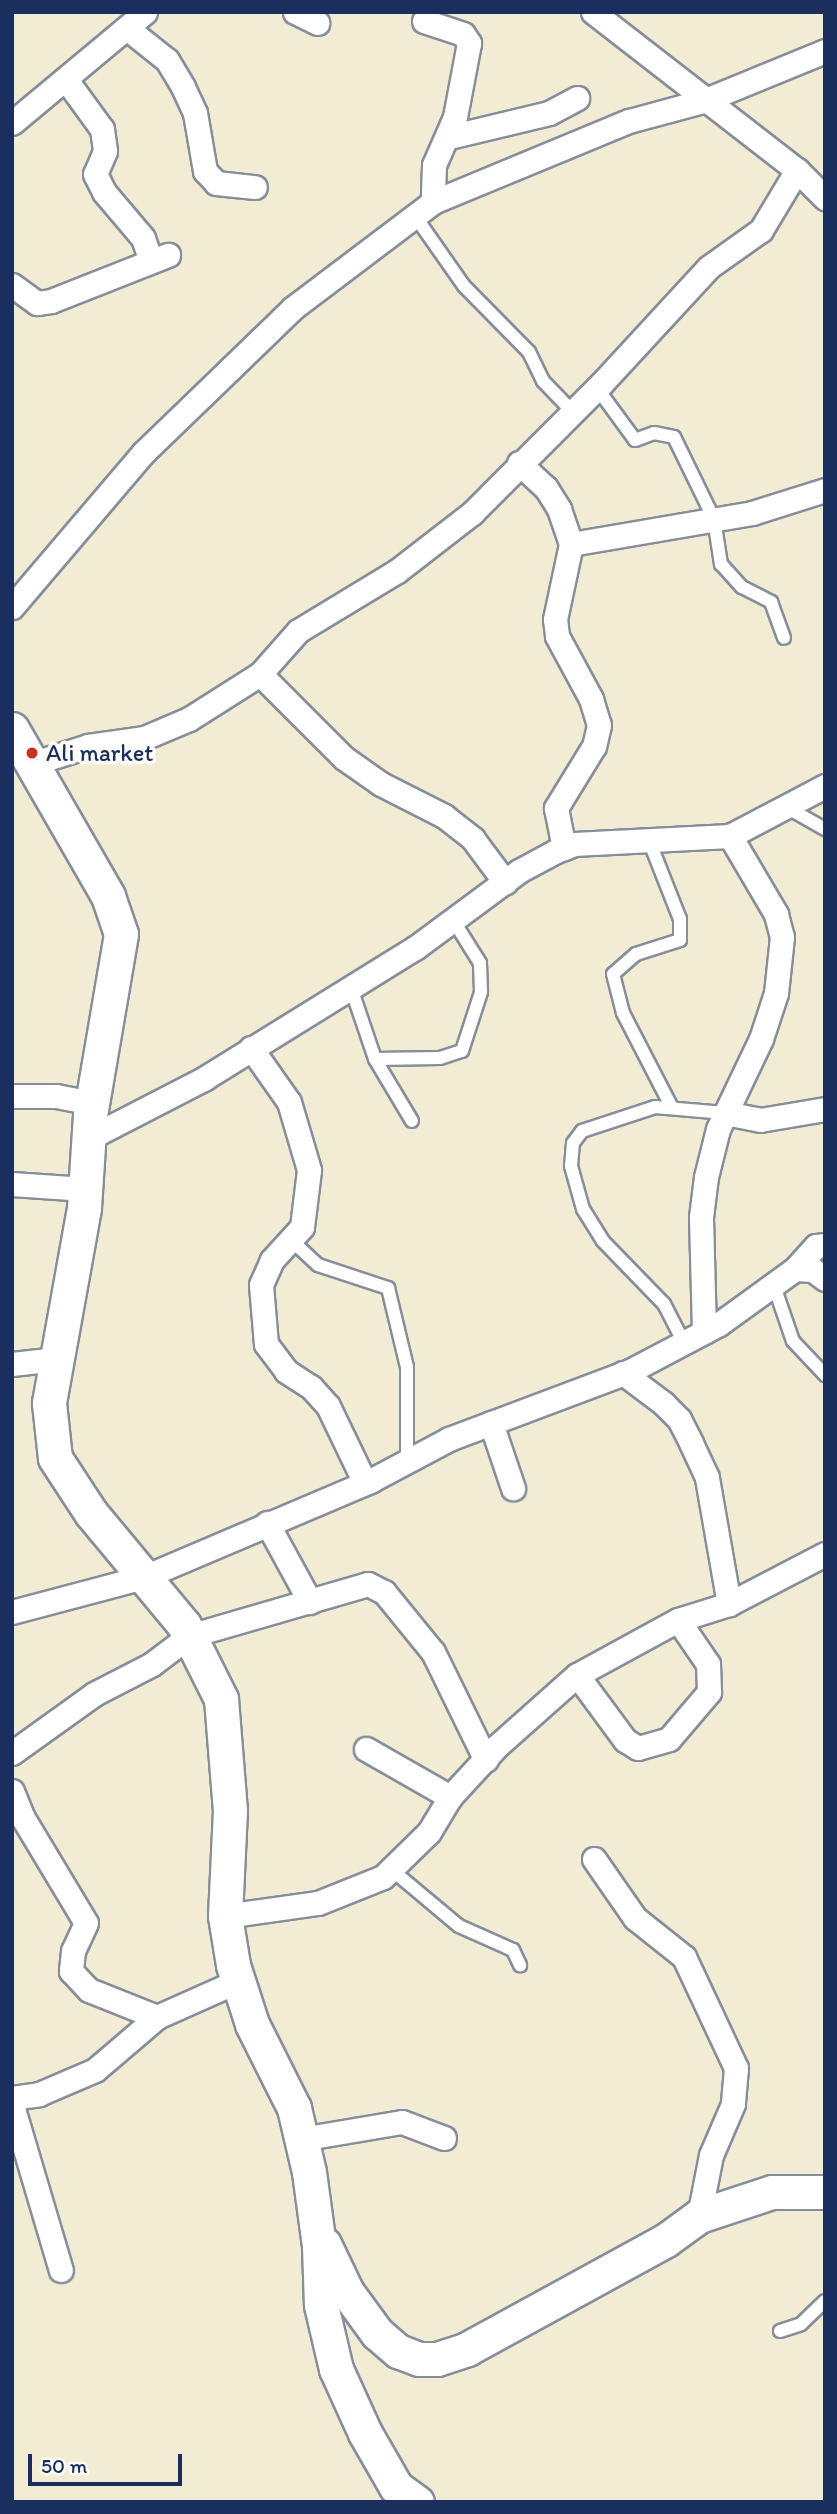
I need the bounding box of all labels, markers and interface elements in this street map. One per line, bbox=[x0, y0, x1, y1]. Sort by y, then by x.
place label: Ali market bbox=[46, 739, 154, 767]
marker: Ali market bbox=[24, 745, 40, 761]
scale bar bbox=[32, 2440, 186, 2484]
text: 50 m bbox=[41, 2453, 87, 2478]

